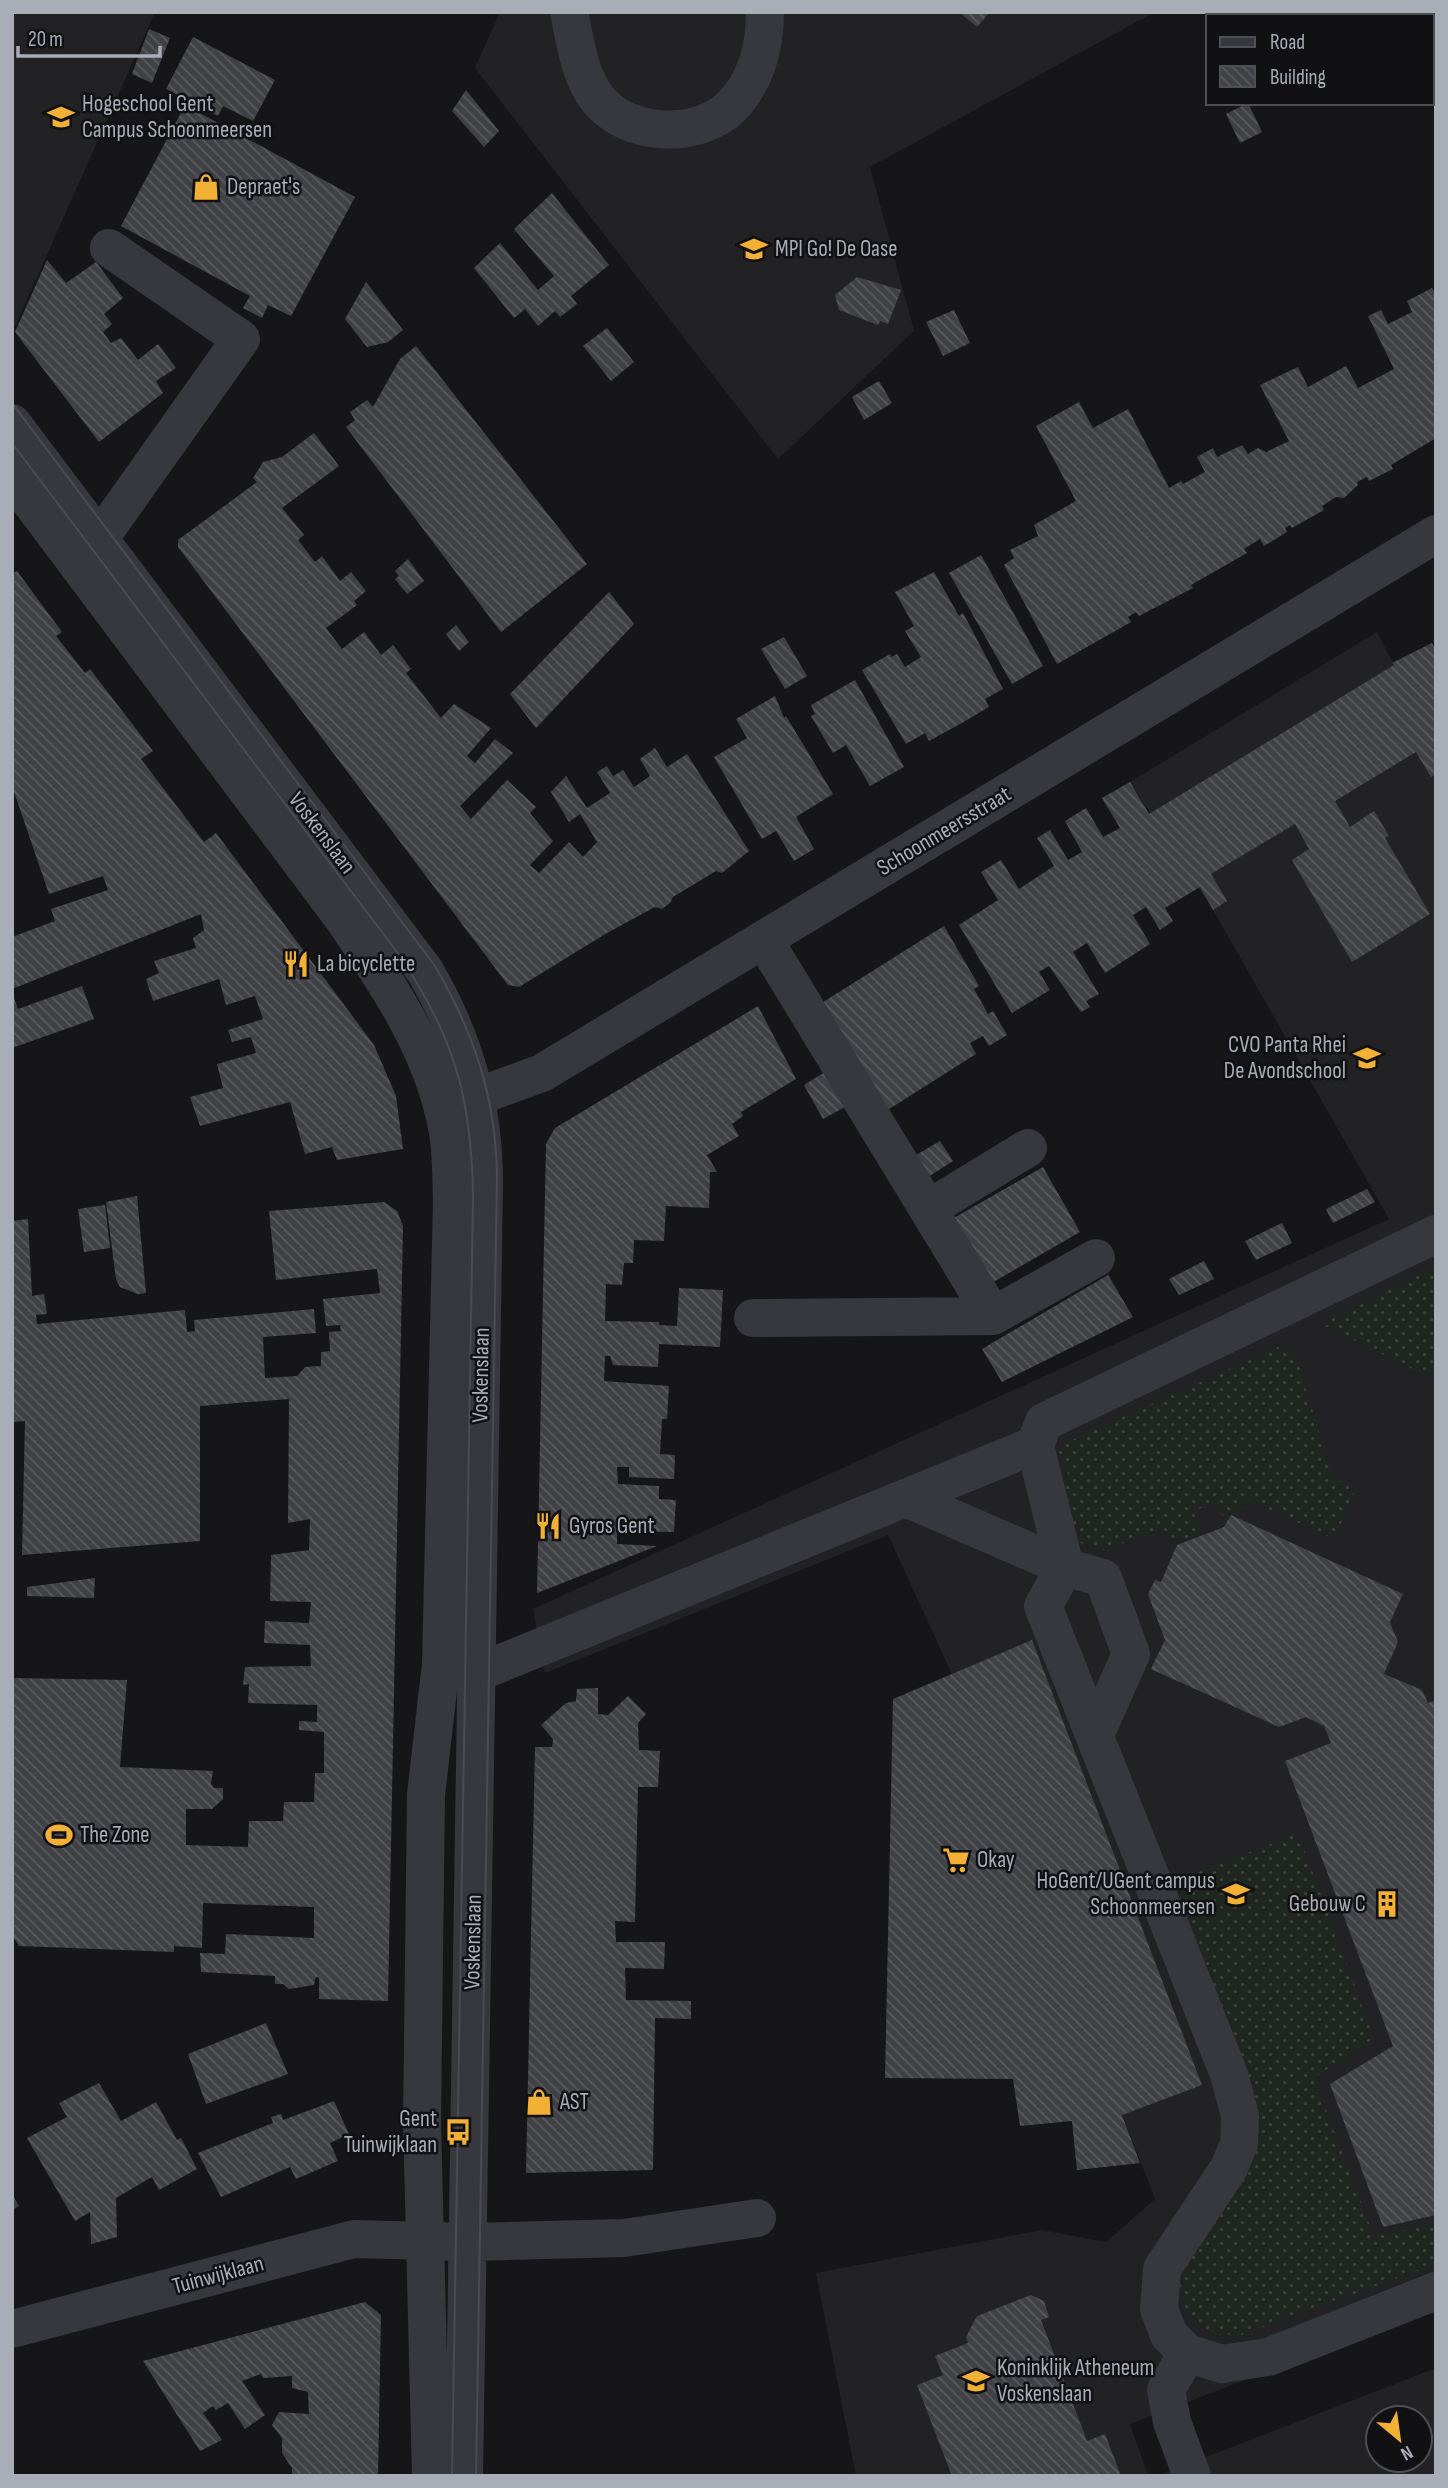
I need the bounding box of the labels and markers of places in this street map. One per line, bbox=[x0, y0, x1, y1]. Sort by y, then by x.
place label: Hogeschool Gent Campus Schoonmeersen bbox=[82, 90, 272, 144]
school or university icon: Hogeschool Gent Campus Schoonmeersen bbox=[46, 102, 76, 132]
shop icon: Depraet's bbox=[191, 172, 221, 202]
place label: Depraet's bbox=[227, 173, 300, 201]
school or university icon: MPI Go! De Oase bbox=[739, 234, 769, 264]
place label: MPI Go! De Oase bbox=[775, 235, 897, 263]
restaurant icon: La bicyclette bbox=[281, 949, 311, 979]
place label: La bicyclette bbox=[317, 950, 415, 978]
place label: CVO Panta Rhei De Avondschool bbox=[1224, 1031, 1346, 1085]
school or university icon: CVO Panta Rhei De Avondschool bbox=[1352, 1043, 1382, 1073]
restaurant icon: Gyros Gent bbox=[533, 1511, 563, 1541]
place label: Gyros Gent bbox=[569, 1512, 655, 1540]
sports icon: The Zone bbox=[44, 1820, 74, 1850]
place label: The Zone bbox=[80, 1821, 150, 1849]
supermarket icon: Okay bbox=[941, 1845, 971, 1875]
place label: Okay bbox=[977, 1846, 1015, 1874]
place label: HoGent/UGent campus Schoonmeersen bbox=[1037, 1867, 1215, 1921]
school or university icon: HoGent/UGent campus Schoonmeersen bbox=[1221, 1879, 1251, 1909]
building icon: Gebouw C bbox=[1372, 1889, 1402, 1919]
place label: Gebouw C bbox=[1289, 1890, 1366, 1918]
shop icon: AST bbox=[524, 2087, 554, 2117]
place label: AST bbox=[559, 2088, 589, 2116]
place label: Gent Tuinwijklaan bbox=[344, 2105, 437, 2159]
bus stop icon: Gent Tuinwijklaan bbox=[443, 2117, 473, 2147]
place label: Koninklijk Atheneum Voskenslaan bbox=[997, 2354, 1154, 2408]
school or university icon: Koninklijk Atheneum Voskenslaan bbox=[961, 2366, 991, 2396]

